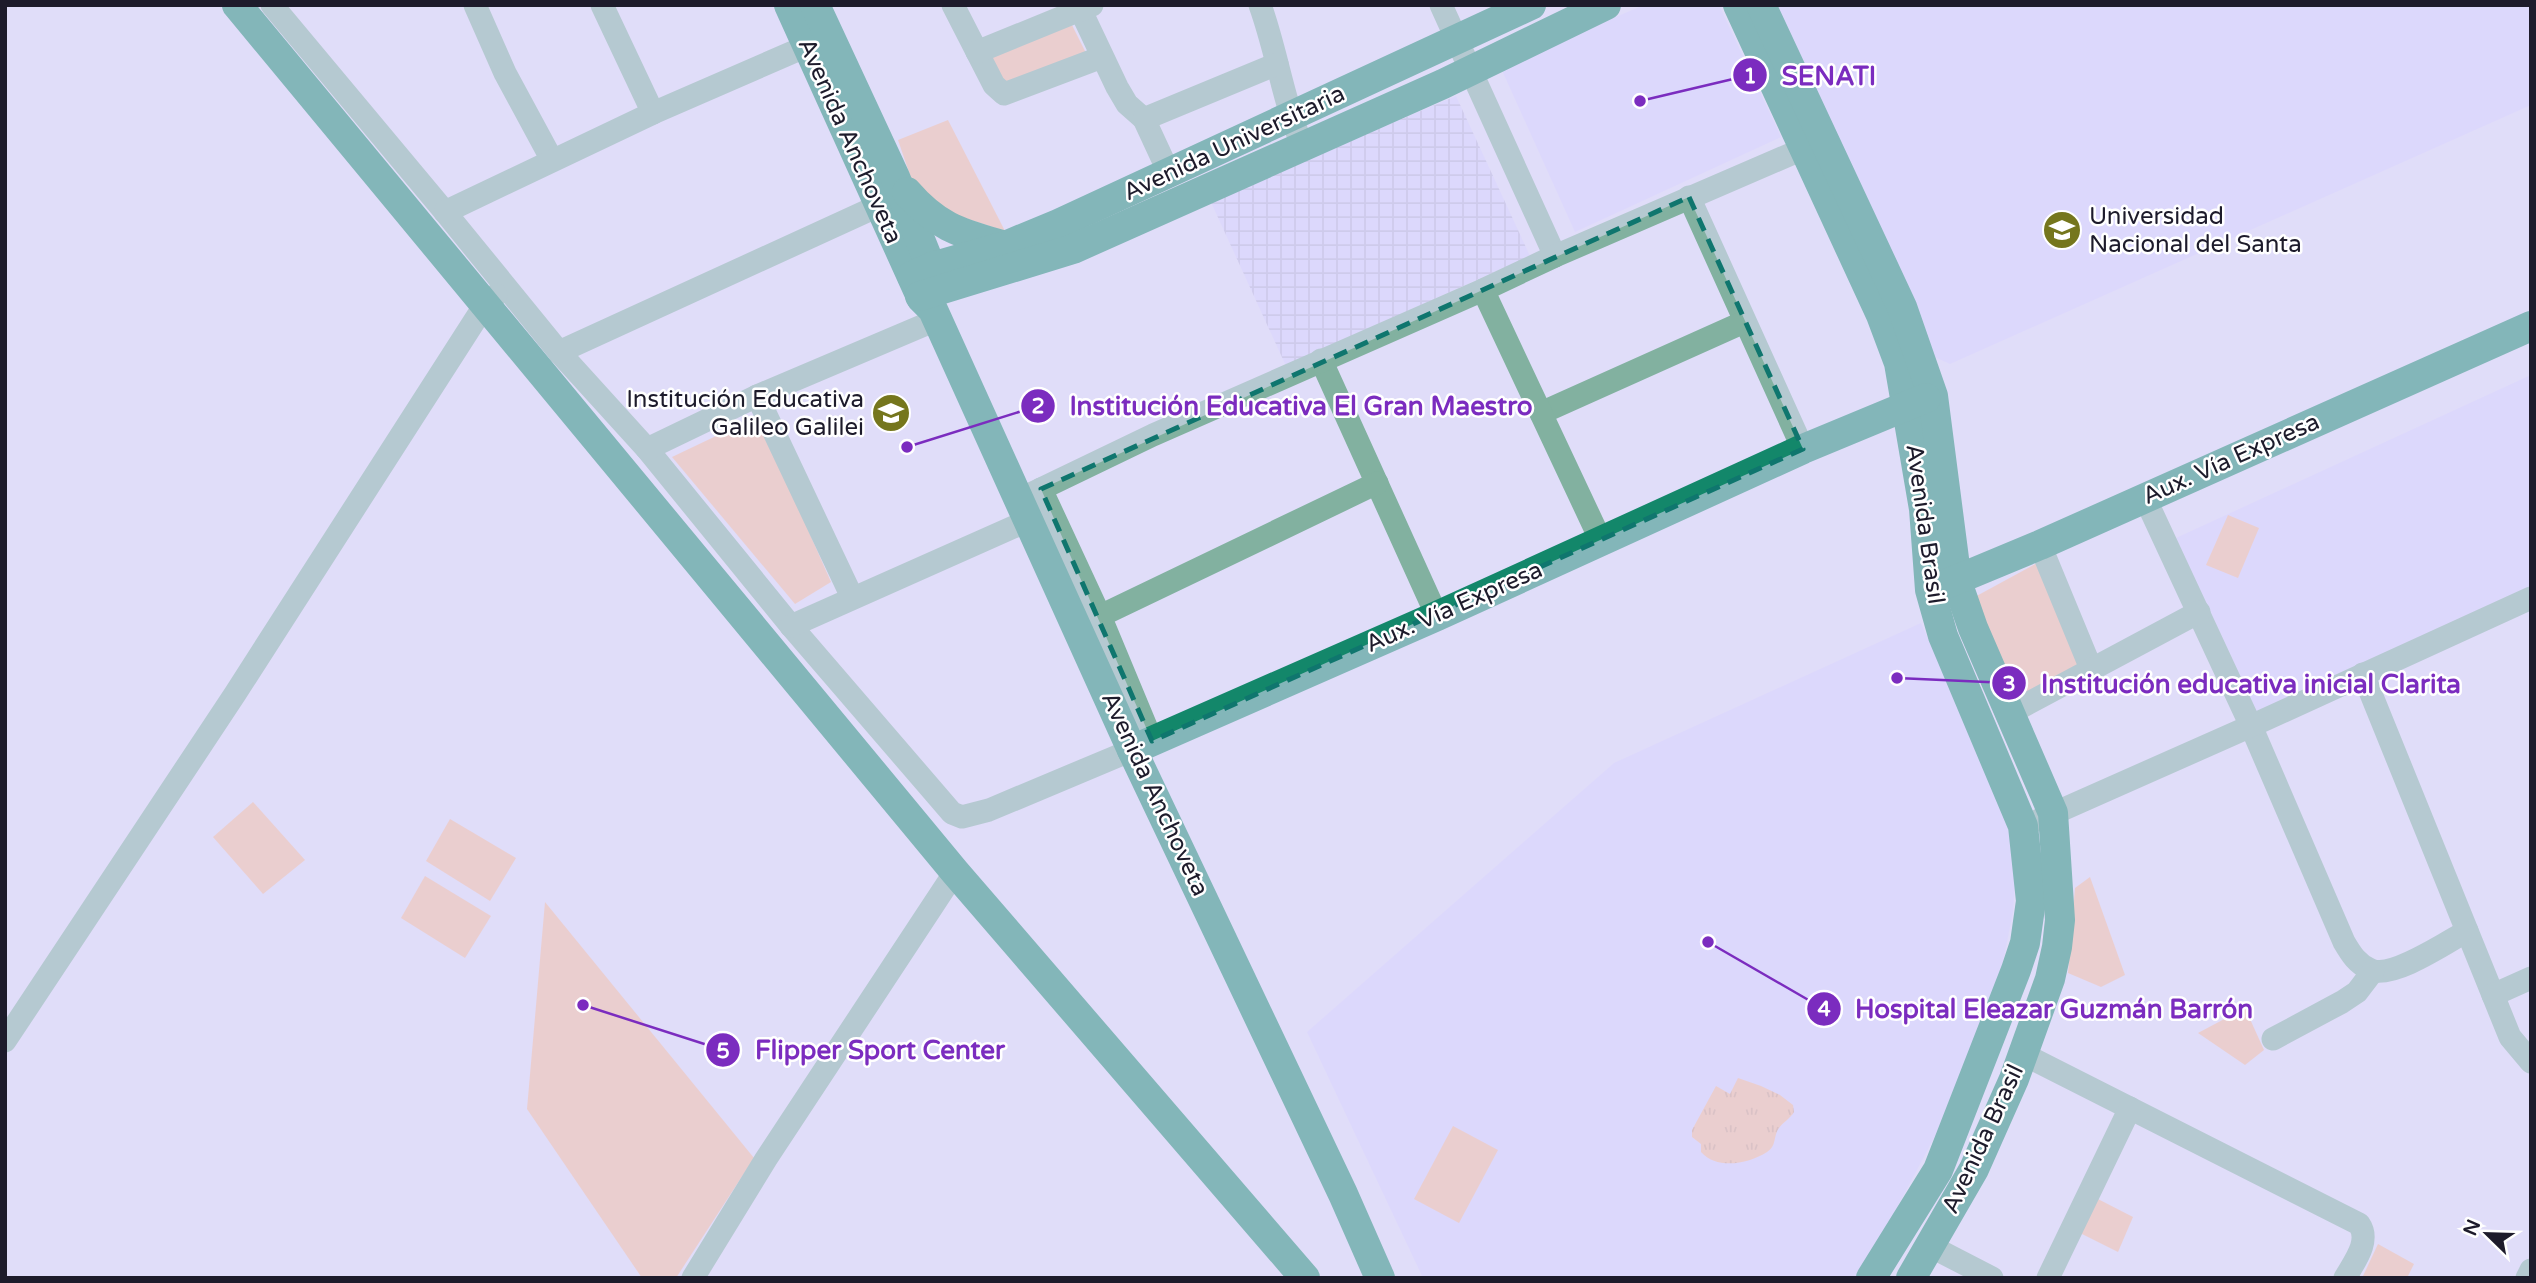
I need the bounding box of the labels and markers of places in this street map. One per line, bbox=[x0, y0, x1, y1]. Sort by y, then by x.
callout: SENATI bbox=[1733, 52, 1890, 99]
place label: Universidad Nacional del Santa bbox=[2089, 202, 2302, 259]
school or university icon: Universidad Nacional del Santa bbox=[2041, 209, 2083, 251]
callout: Institución Educativa El Gran Maestro bbox=[1020, 383, 1546, 430]
place label: Institución Educativa Galileo Galilei bbox=[626, 385, 864, 442]
school or university icon: Institución Educativa Galileo Galilei bbox=[870, 392, 912, 434]
callout: Institución educativa inicial Clarita bbox=[1992, 660, 2475, 707]
callout: Hospital Eleazar Guzmán Barrón bbox=[1806, 986, 2267, 1033]
callout: Flipper Sport Center bbox=[706, 1027, 1019, 1074]

